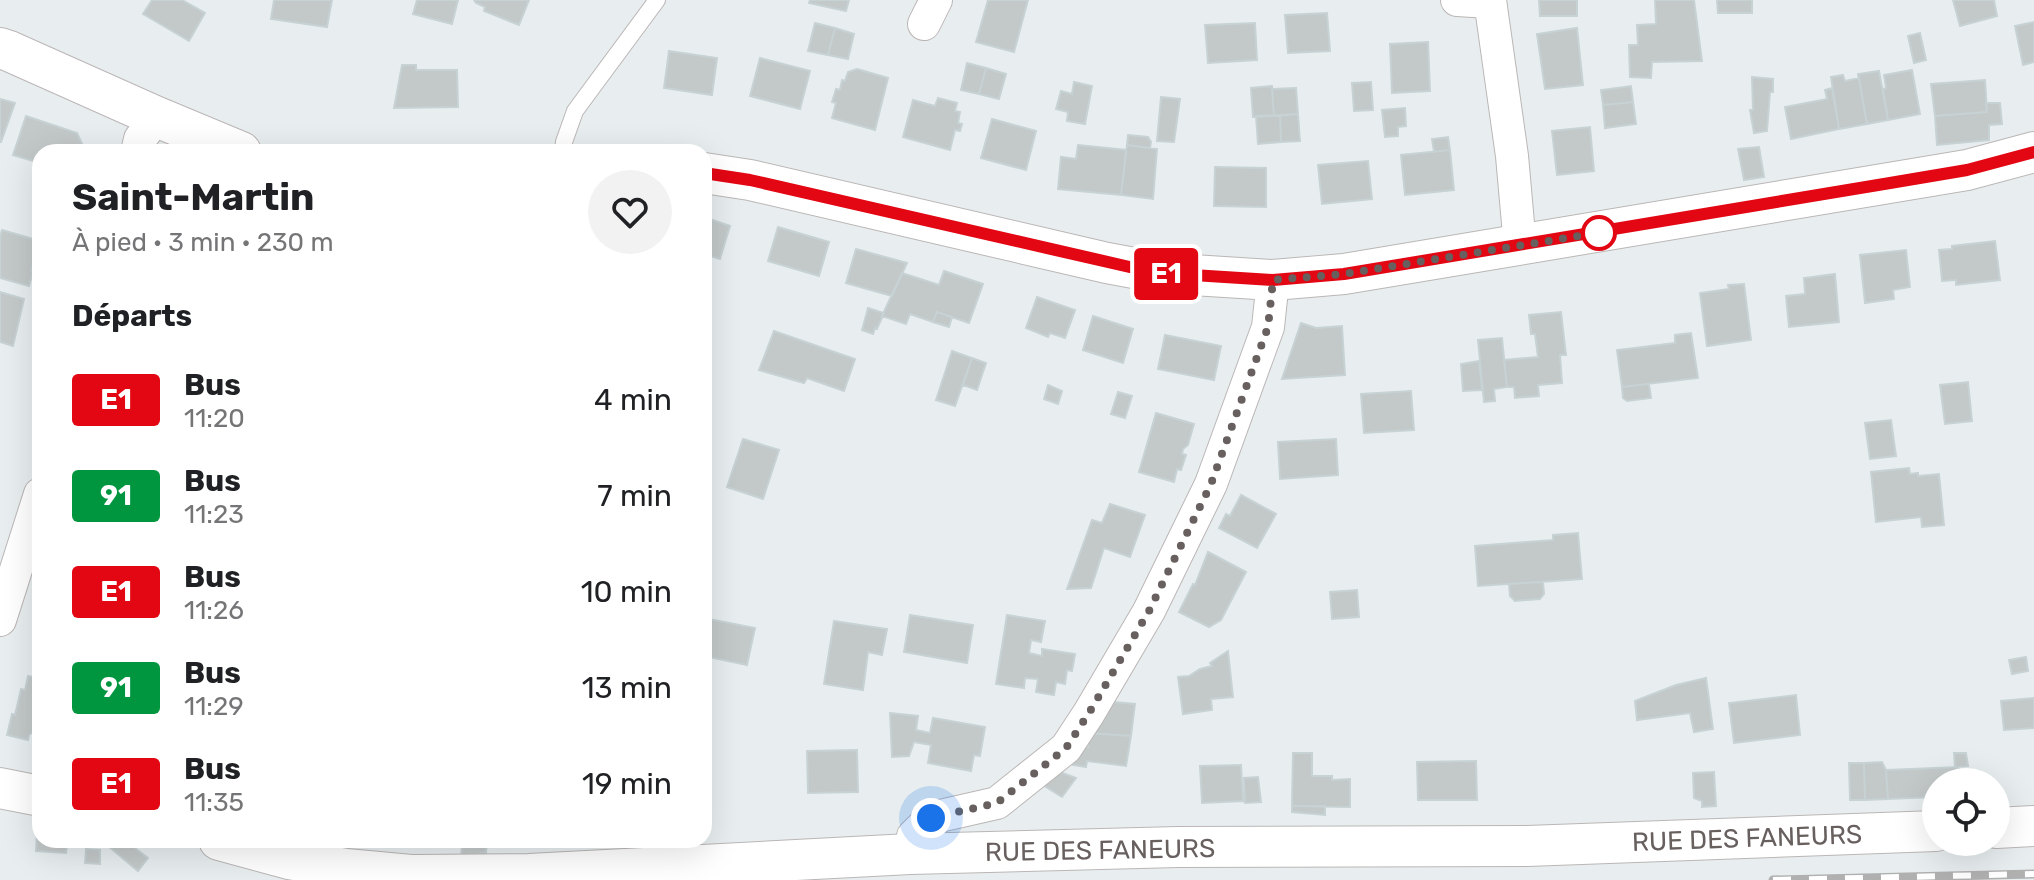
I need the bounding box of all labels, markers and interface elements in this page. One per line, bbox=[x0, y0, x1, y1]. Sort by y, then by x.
button: heart bbox=[588, 170, 672, 254]
text: Saint-Martin bbox=[72, 174, 314, 220]
unlabelled marker bbox=[1582, 216, 1616, 250]
text: À pied · 3 min · 230 m bbox=[72, 227, 334, 258]
line badge: E1 bbox=[1130, 248, 1202, 300]
text: E1 bbox=[1150, 257, 1182, 290]
text: Départs bbox=[72, 298, 192, 334]
text: Bus bbox=[184, 367, 241, 403]
text: 4 min bbox=[594, 382, 672, 418]
text: E1 bbox=[100, 383, 132, 416]
text: 11:20 bbox=[184, 403, 245, 434]
text: Bus bbox=[184, 463, 241, 499]
text: 7 min bbox=[597, 478, 672, 514]
text: 91 bbox=[100, 479, 132, 512]
text: 11:23 bbox=[184, 499, 244, 530]
text: Bus bbox=[184, 559, 241, 595]
text: 10 min bbox=[581, 574, 672, 610]
text: E1 bbox=[100, 575, 132, 608]
text: 11:26 bbox=[184, 595, 244, 626]
text: Bus bbox=[184, 655, 241, 691]
text: 13 min bbox=[582, 670, 672, 706]
text: 91 bbox=[100, 671, 132, 704]
text: 11:29 bbox=[184, 691, 244, 722]
text: Bus bbox=[184, 751, 241, 787]
text: 19 min bbox=[582, 766, 672, 802]
text: E1 bbox=[100, 767, 132, 800]
map controls bbox=[1922, 768, 2010, 856]
button: locate bbox=[1922, 768, 2010, 856]
text: 11:35 bbox=[184, 787, 244, 818]
your location bbox=[911, 798, 951, 838]
street label: RUE DES FANEURS bbox=[1631, 819, 1863, 858]
street label: RUE DES FANEURS bbox=[985, 833, 1215, 868]

